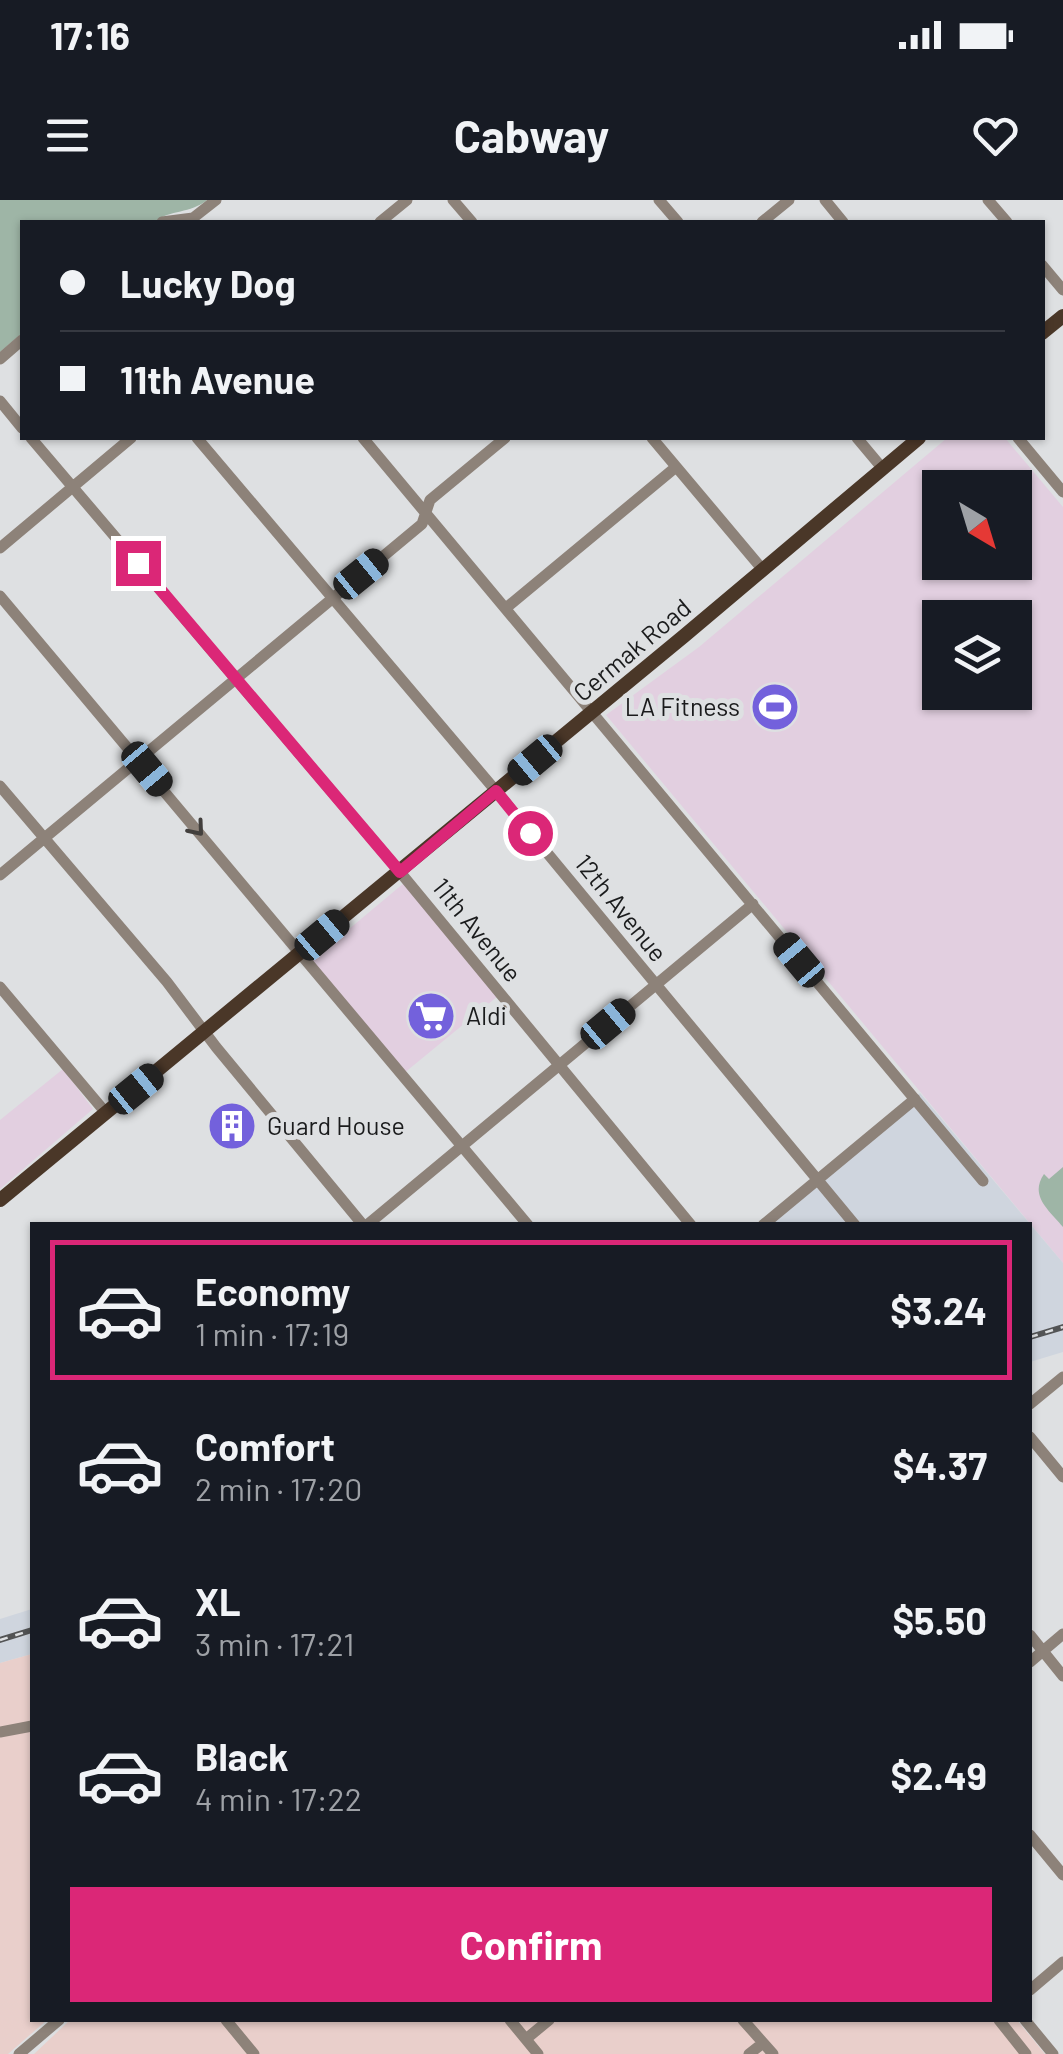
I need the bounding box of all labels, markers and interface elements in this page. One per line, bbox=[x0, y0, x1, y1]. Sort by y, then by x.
text: 17:16 bbox=[50, 12, 130, 58]
icon: menu bbox=[40, 108, 95, 163]
text: Cabway bbox=[454, 108, 609, 162]
icon: heart bbox=[968, 108, 1023, 163]
text: Lucky Dog bbox=[120, 260, 296, 306]
text: 11th Avenue bbox=[120, 356, 315, 402]
north arrow bbox=[922, 470, 1032, 580]
map controls bbox=[922, 470, 1032, 710]
route end bbox=[116, 541, 161, 586]
car bbox=[328, 543, 394, 605]
street label: Cermak Road bbox=[567, 592, 696, 707]
button: layers bbox=[922, 600, 1032, 710]
sports icon: LA Fitness bbox=[749, 681, 801, 733]
place label: LA Fitness bbox=[625, 691, 740, 721]
car bbox=[502, 729, 568, 791]
car bbox=[116, 736, 178, 802]
route start bbox=[508, 811, 553, 856]
one-way arrow bbox=[186, 817, 204, 835]
street label: 12th Avenue bbox=[569, 848, 674, 967]
street label: 11th Avenue bbox=[427, 872, 529, 987]
car bbox=[289, 904, 355, 966]
car bbox=[768, 927, 830, 993]
supermarket icon: Aldi bbox=[405, 990, 457, 1042]
car bbox=[575, 993, 641, 1055]
place label: Aldi bbox=[466, 1000, 507, 1030]
car bbox=[103, 1058, 169, 1120]
building icon: Guard House bbox=[206, 1100, 258, 1152]
place label: Guard House bbox=[267, 1110, 405, 1140]
icon: car bbox=[75, 1265, 165, 1355]
text: Economy bbox=[195, 1268, 350, 1314]
text: $3.24 bbox=[890, 1287, 987, 1333]
text: 1 min · 17:19 bbox=[195, 1314, 349, 1352]
icon: car bbox=[75, 1420, 165, 1510]
text: Comfort bbox=[195, 1423, 335, 1469]
text: $4.37 bbox=[893, 1442, 987, 1488]
text: 2 min · 17:20 bbox=[195, 1469, 362, 1507]
icon: car bbox=[75, 1575, 165, 1665]
text: XL bbox=[195, 1578, 241, 1624]
text: $5.50 bbox=[892, 1597, 987, 1643]
text: 3 min · 17:21 bbox=[195, 1624, 354, 1662]
icon: car bbox=[75, 1730, 165, 1820]
text: Black bbox=[195, 1733, 289, 1779]
text: $2.49 bbox=[891, 1752, 987, 1798]
text: 4 min · 17:22 bbox=[195, 1779, 362, 1817]
button: Confirm bbox=[70, 1887, 992, 2002]

